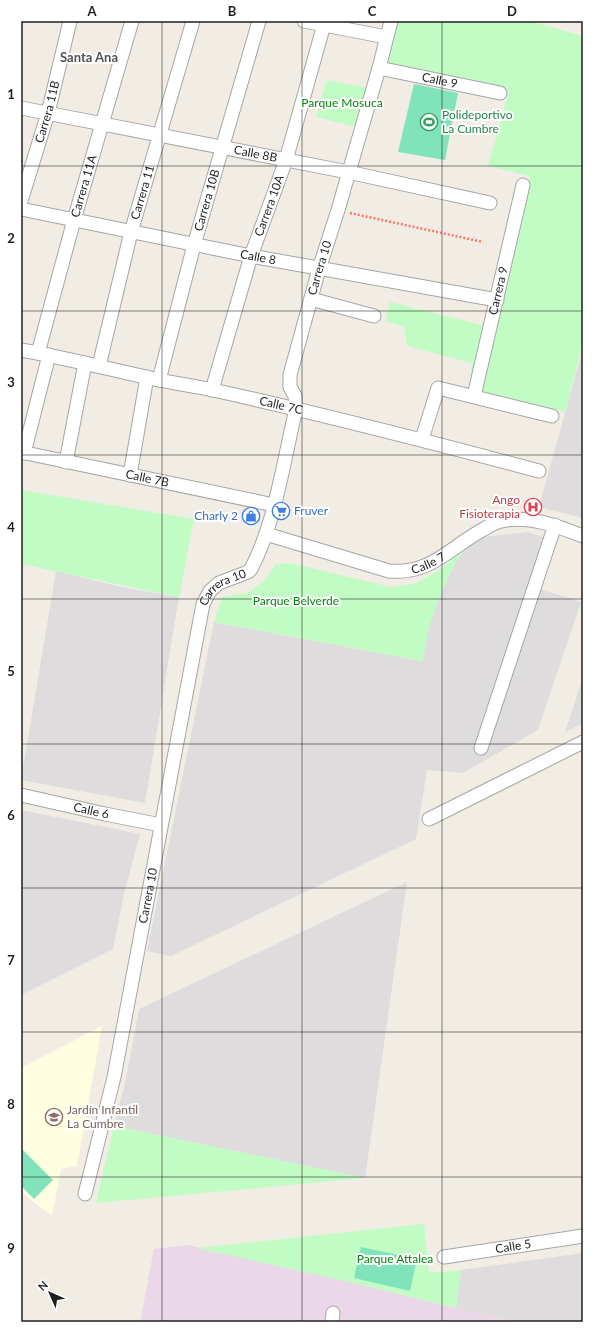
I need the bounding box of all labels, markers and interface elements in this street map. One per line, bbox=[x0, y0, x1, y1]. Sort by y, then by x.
text: A bbox=[86, 3, 97, 19]
text: B bbox=[228, 3, 237, 19]
text: C bbox=[368, 3, 377, 19]
text: D bbox=[507, 3, 517, 19]
district label: Santa Ana bbox=[60, 49, 118, 65]
street label: Calle 9 bbox=[421, 69, 459, 91]
street label: Carrera 11B bbox=[31, 79, 63, 145]
text: 1 bbox=[7, 86, 15, 102]
park label: Parque Mosuca bbox=[301, 95, 383, 110]
place label: Polideportivo La Cumbre bbox=[442, 107, 513, 136]
sports icon: Polideportivo La Cumbre bbox=[419, 112, 439, 132]
street label: Calle 8B bbox=[233, 142, 279, 165]
street label: Carrera 11A bbox=[67, 152, 100, 219]
street label: Carrera 11 bbox=[127, 163, 157, 221]
street label: Carrera 10B bbox=[190, 167, 223, 233]
street label: Carrera 10A bbox=[251, 172, 287, 238]
text: 2 bbox=[7, 230, 15, 246]
street label: Carrera 10 bbox=[304, 239, 335, 297]
street label: Calle 8 bbox=[239, 246, 277, 267]
street label: Carrera 9 bbox=[485, 265, 511, 316]
text: 3 bbox=[7, 374, 15, 390]
street label: Calle 7C bbox=[258, 393, 304, 417]
street label: Calle 7B bbox=[124, 466, 171, 490]
place label: Ango Fisioterapia bbox=[459, 492, 520, 521]
hospital icon: Ango Fisioterapia bbox=[523, 497, 543, 517]
supermarket icon: Fruver bbox=[271, 501, 291, 521]
place label: Fruver bbox=[294, 503, 329, 518]
shop icon: Charly 2 bbox=[241, 506, 261, 526]
place label: Charly 2 bbox=[194, 508, 238, 523]
text: 4 bbox=[7, 519, 15, 535]
street label: Calle 7 bbox=[409, 549, 448, 577]
street label: Carrera 10 bbox=[196, 565, 248, 608]
park label: Parque Belverde bbox=[253, 593, 339, 608]
text: 5 bbox=[7, 663, 15, 679]
street label: Calle 6 bbox=[72, 799, 110, 822]
text: 6 bbox=[7, 807, 15, 823]
street label: Carrera 10 bbox=[135, 867, 160, 925]
text: 7 bbox=[7, 952, 15, 968]
text: 8 bbox=[7, 1096, 15, 1112]
place label: Jardín Infantil La Cumbre bbox=[67, 1102, 138, 1131]
school or university icon: Jardín Infantil La Cumbre bbox=[44, 1107, 64, 1127]
street label: Calle 5 bbox=[494, 1236, 532, 1256]
text: 9 bbox=[7, 1240, 15, 1256]
park label: Parque Attalea bbox=[357, 1251, 433, 1266]
north arrow bbox=[30, 1273, 70, 1313]
text: N bbox=[35, 1278, 50, 1293]

